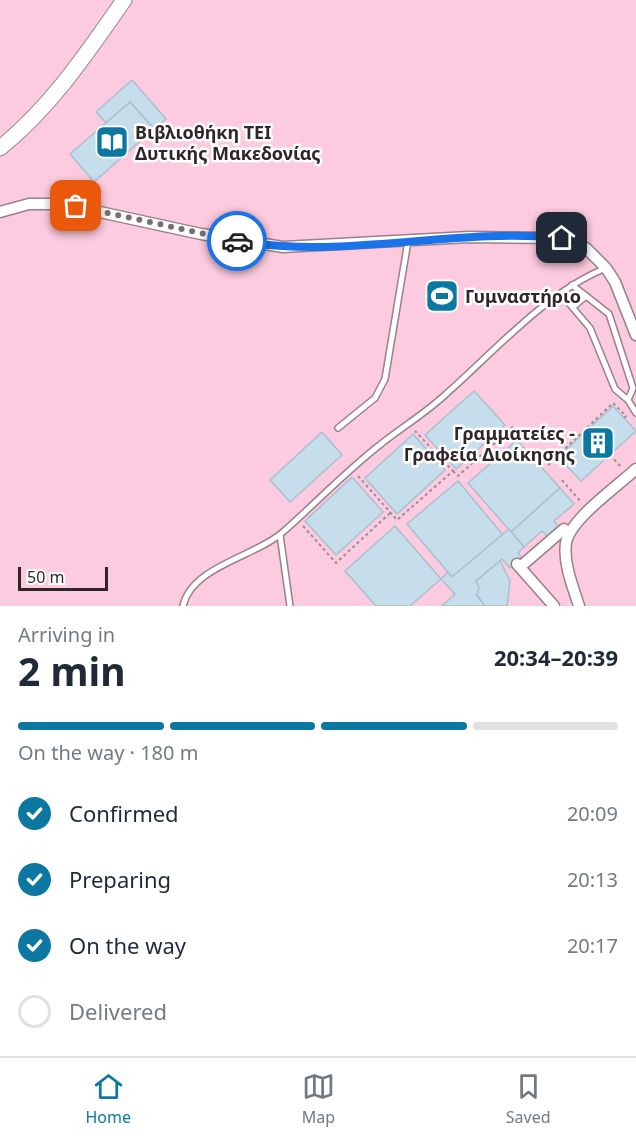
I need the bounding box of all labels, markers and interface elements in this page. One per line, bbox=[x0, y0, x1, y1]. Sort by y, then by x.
place label: Βιβλιοθήκη ΤΕΙ Δυτικής Μακεδονίας bbox=[135, 120, 321, 165]
library icon: Βιβλιοθήκη ΤΕΙ Δυτικής Μακεδονίας bbox=[94, 124, 130, 160]
pin bbox=[50, 180, 101, 231]
icon: bag bbox=[59, 189, 92, 222]
courier bbox=[207, 211, 267, 271]
pin bbox=[536, 212, 587, 263]
icon: home bbox=[545, 221, 578, 254]
icon: car bbox=[221, 225, 254, 258]
sports icon: Γυμναστήριο bbox=[424, 278, 460, 314]
place label: Γυμναστήριο bbox=[465, 284, 581, 308]
place label: Γραμματείες - Γραφεία Διοίκησης bbox=[404, 421, 575, 466]
building icon: Γραμματείες - Γραφεία Διοίκησης bbox=[580, 425, 616, 461]
scale bar bbox=[18, 564, 108, 592]
text: 50 m bbox=[27, 566, 64, 588]
text: Arriving in bbox=[18, 621, 115, 648]
text: 20:34–20:39 bbox=[494, 642, 618, 672]
text: 2 min bbox=[18, 644, 125, 697]
text: On the way · 180 m bbox=[18, 739, 198, 766]
icon: check bbox=[18, 797, 51, 830]
text: Confirmed bbox=[69, 798, 179, 828]
text: 20:09 bbox=[567, 800, 618, 827]
icon: check bbox=[18, 863, 51, 896]
text: Preparing bbox=[69, 864, 171, 894]
text: 20:13 bbox=[567, 866, 618, 893]
icon: check bbox=[18, 929, 51, 962]
text: On the way bbox=[69, 930, 186, 960]
text: 20:17 bbox=[567, 932, 618, 959]
text: Delivered bbox=[69, 996, 167, 1026]
tab: Home bbox=[85, 1070, 131, 1128]
tab: Map bbox=[302, 1070, 335, 1128]
tab: Saved bbox=[506, 1070, 551, 1128]

